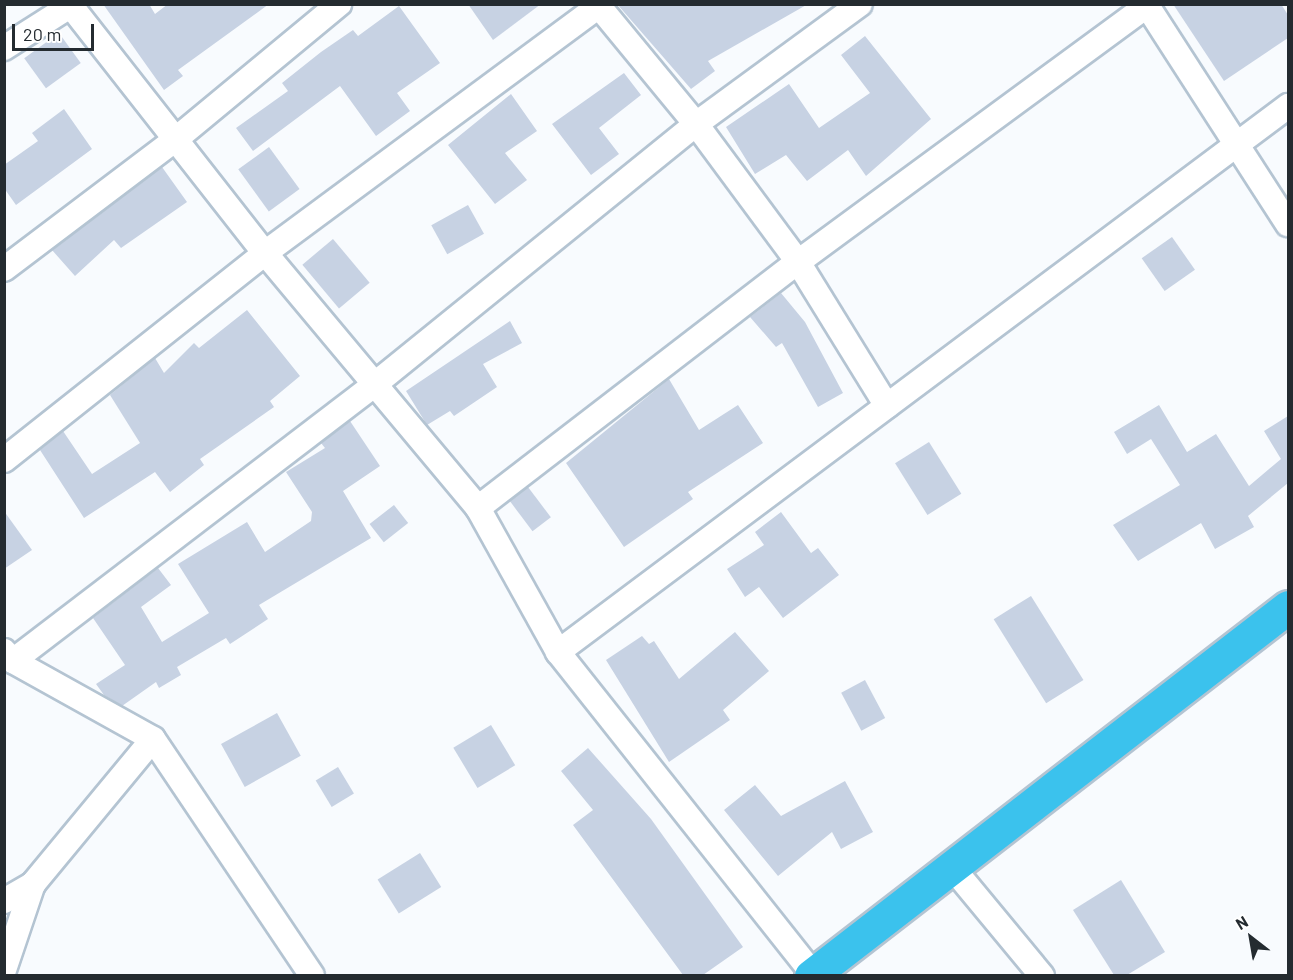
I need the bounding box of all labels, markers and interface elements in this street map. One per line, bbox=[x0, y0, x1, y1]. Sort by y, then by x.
scale bar bbox=[15, 12, 98, 50]
text: 20 m bbox=[23, 23, 61, 45]
north arrow bbox=[1221, 908, 1281, 968]
text: N bbox=[1232, 911, 1251, 933]

